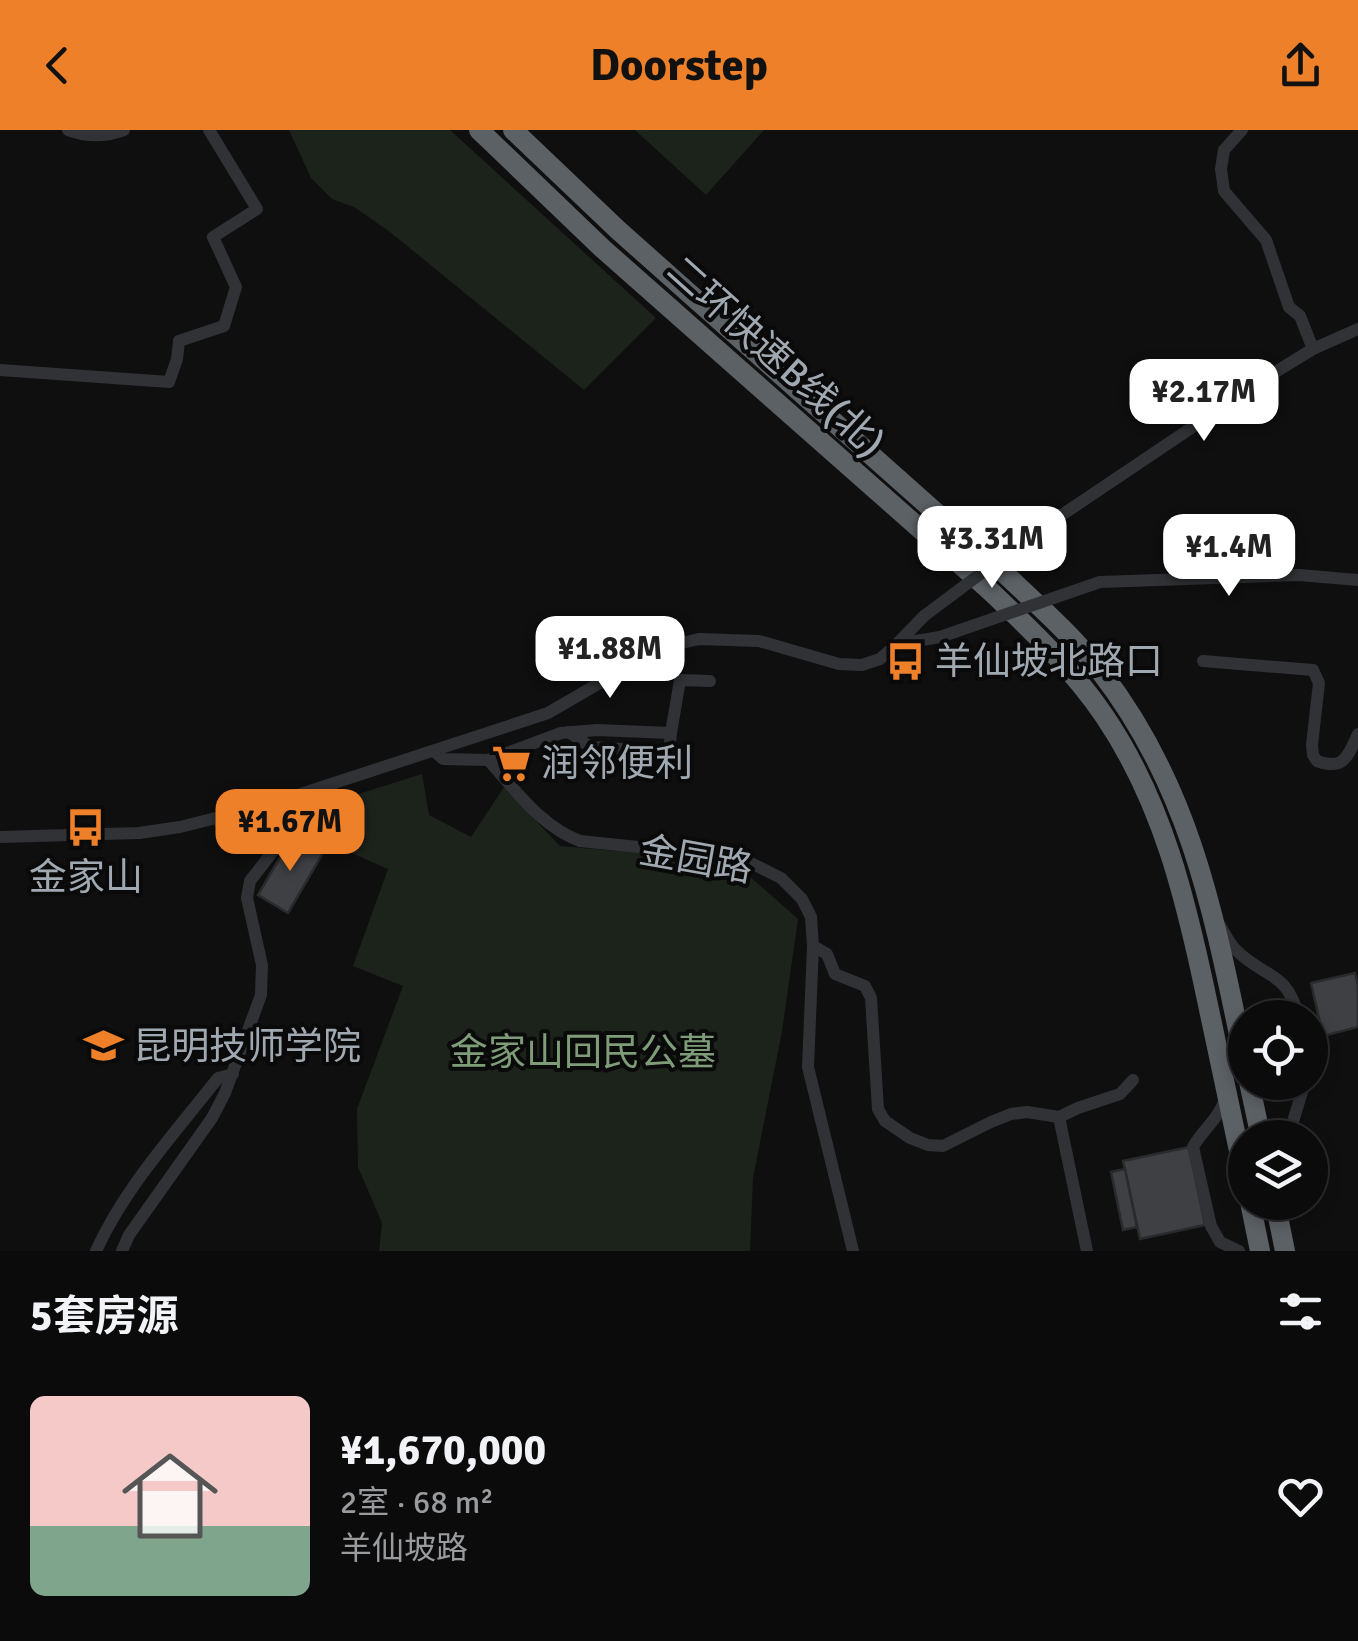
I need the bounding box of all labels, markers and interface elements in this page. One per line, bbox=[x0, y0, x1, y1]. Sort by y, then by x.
icon: back bbox=[30, 38, 85, 93]
text: Doorstep bbox=[590, 38, 768, 93]
icon: share bbox=[1273, 38, 1328, 93]
street label: 二环快速B线(北) bbox=[657, 247, 894, 466]
pin: ¥2.17M bbox=[1123, 359, 1285, 444]
text: ¥2.17M bbox=[1152, 372, 1256, 411]
pin: ¥3.31M bbox=[911, 506, 1073, 591]
pin: ¥1.4M bbox=[1159, 514, 1299, 599]
text: ¥3.31M bbox=[940, 519, 1044, 558]
text: ¥1.4M bbox=[1185, 527, 1273, 566]
pin: ¥1.88M bbox=[529, 616, 691, 701]
text: ¥1.88M bbox=[558, 629, 662, 668]
place label: 羊仙坡北路口 bbox=[935, 638, 1163, 685]
bus stop icon: 羊仙坡北路口 bbox=[884, 640, 926, 682]
place label: 润邻便利 bbox=[541, 740, 693, 787]
supermarket icon: 润邻便利 bbox=[490, 742, 532, 784]
pin: ¥1.67M bbox=[209, 789, 371, 874]
text: ¥1.67M bbox=[238, 802, 342, 841]
bus stop icon: 金家山 bbox=[65, 807, 107, 849]
street label: 金园路 bbox=[636, 826, 756, 893]
place label: 金家山 bbox=[29, 854, 143, 901]
map controls bbox=[1228, 1000, 1328, 1220]
button: locate bbox=[1228, 1000, 1328, 1100]
place label: 昆明技师学院 bbox=[133, 1023, 361, 1070]
school or university icon: 昆明技师学院 bbox=[82, 1025, 124, 1067]
park label: 金家山回民公墓 bbox=[450, 1029, 716, 1076]
button: layers bbox=[1228, 1120, 1328, 1220]
icon: filters bbox=[1273, 1284, 1328, 1339]
text: 5套房源 bbox=[30, 1291, 179, 1342]
text: ¥1,670,000 bbox=[340, 1425, 546, 1476]
icon: home bbox=[110, 1436, 230, 1556]
icon: heart bbox=[1273, 1469, 1328, 1524]
text: 2室 · 68 m² bbox=[340, 1483, 494, 1522]
text: 羊仙坡路 bbox=[340, 1529, 468, 1568]

